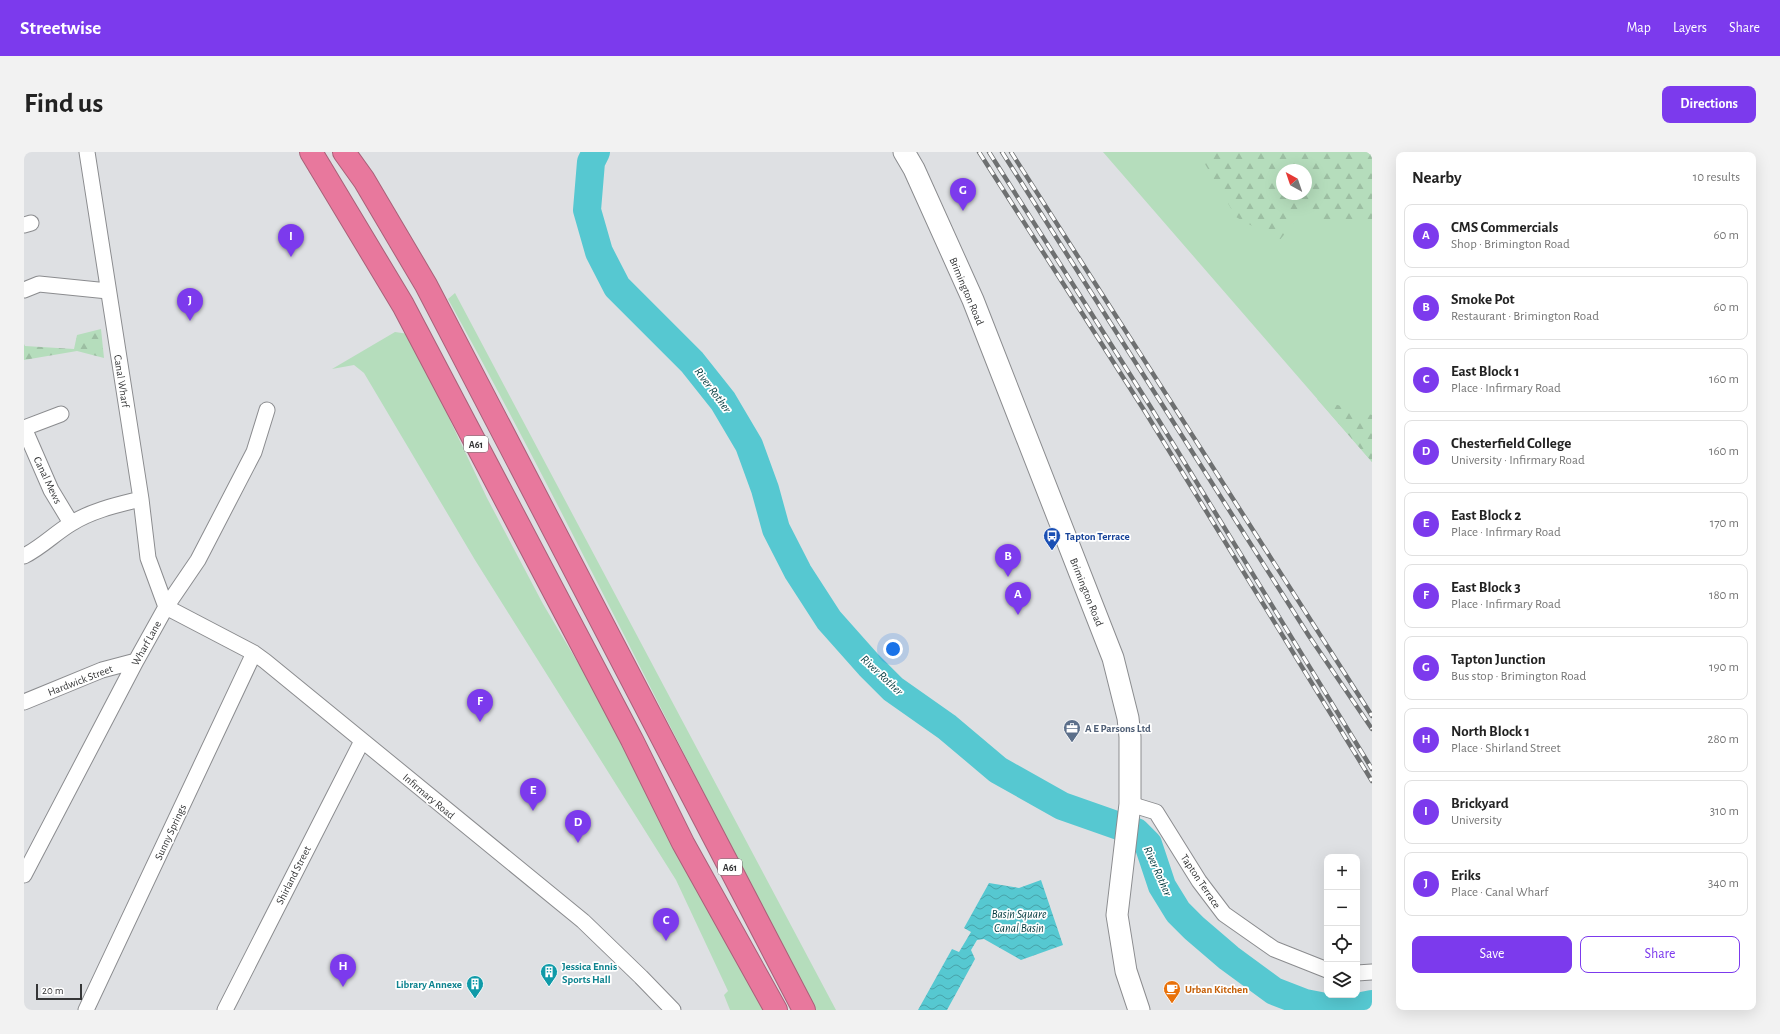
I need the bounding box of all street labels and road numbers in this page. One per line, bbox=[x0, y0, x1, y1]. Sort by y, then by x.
street label: Brimington Road bbox=[947, 256, 986, 327]
street label: Canal Wharf bbox=[112, 354, 131, 409]
road number: A61 bbox=[464, 436, 488, 452]
street label: Canal Mews bbox=[31, 455, 64, 506]
street label: Brimington Road bbox=[1068, 557, 1105, 628]
street label: Wharf Lane bbox=[130, 619, 163, 668]
street label: Hardwick Street bbox=[46, 663, 115, 698]
street label: Infirmary Road bbox=[401, 772, 457, 821]
street label: Sunny Springs bbox=[153, 803, 188, 862]
street label: Shirland Street bbox=[274, 844, 313, 906]
street label: Tapton Terrace bbox=[1179, 852, 1223, 910]
road number: A61 bbox=[718, 859, 742, 875]

